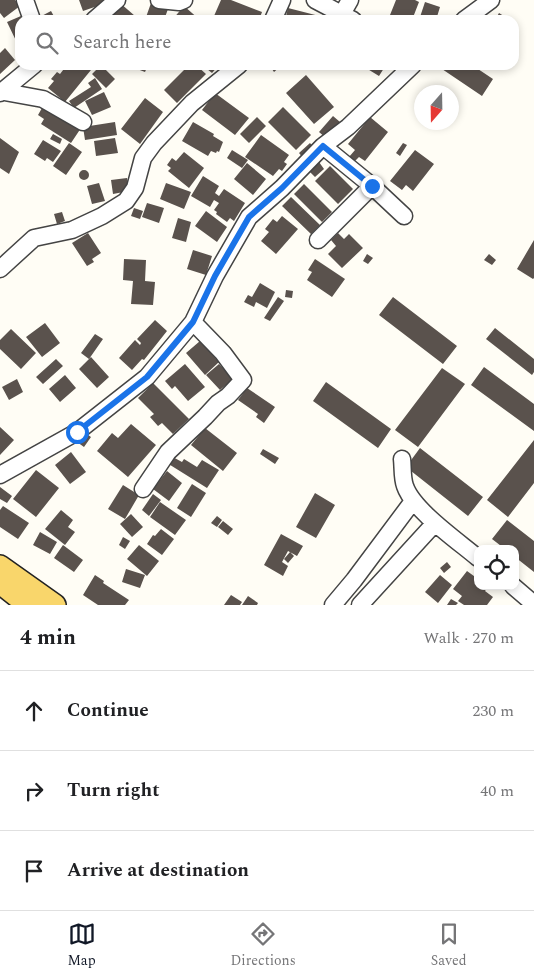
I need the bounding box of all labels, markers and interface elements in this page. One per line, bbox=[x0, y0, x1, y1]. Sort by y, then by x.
search box bbox=[15, 15, 519, 70]
text: Search here bbox=[73, 28, 172, 57]
icon: search bbox=[33, 29, 61, 57]
north arrow bbox=[414, 85, 459, 130]
route end bbox=[361, 175, 384, 198]
route start bbox=[66, 421, 89, 444]
map controls bbox=[474, 545, 519, 590]
button: locate bbox=[474, 545, 519, 590]
text: 4 min bbox=[20, 622, 76, 654]
text: Walk · 270 m bbox=[423, 626, 514, 650]
text: Continue bbox=[67, 696, 149, 725]
icon: ahead bbox=[20, 697, 48, 725]
text: 230 m bbox=[472, 699, 514, 723]
text: Turn right bbox=[67, 776, 160, 805]
icon: right bbox=[20, 777, 48, 805]
text: 40 m bbox=[480, 779, 514, 803]
text: Arrive at destination bbox=[67, 856, 249, 885]
icon: arrive bbox=[20, 857, 48, 885]
tab: Map bbox=[67, 920, 96, 971]
tab: Directions bbox=[230, 920, 296, 971]
tab: Saved bbox=[431, 920, 467, 971]

